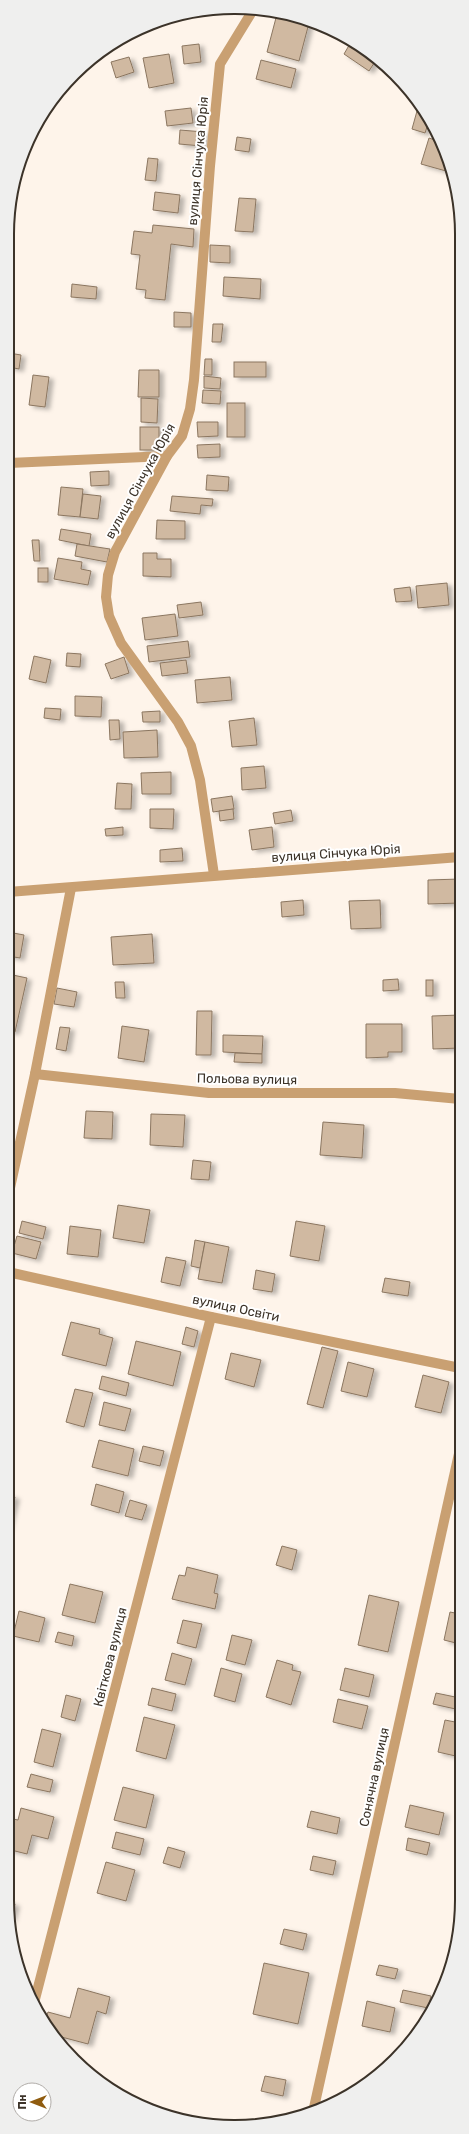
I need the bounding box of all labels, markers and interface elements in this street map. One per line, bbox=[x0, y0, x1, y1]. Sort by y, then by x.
street label: вулиця Сінчука Юрія bbox=[185, 96, 211, 226]
street label: вулиця Сінчука Юрія bbox=[102, 421, 178, 541]
street label: вулиця Сінчука Юрія bbox=[271, 841, 401, 865]
street label: Польова вулиця bbox=[197, 1071, 297, 1087]
street label: вулиця Освіти bbox=[191, 1291, 281, 1325]
street label: Квіткова вулиця bbox=[90, 1606, 130, 1708]
street label: Сонячна вулиця bbox=[356, 1726, 392, 1828]
north arrow bbox=[12, 2082, 52, 2122]
text: Пн bbox=[16, 2094, 29, 2110]

